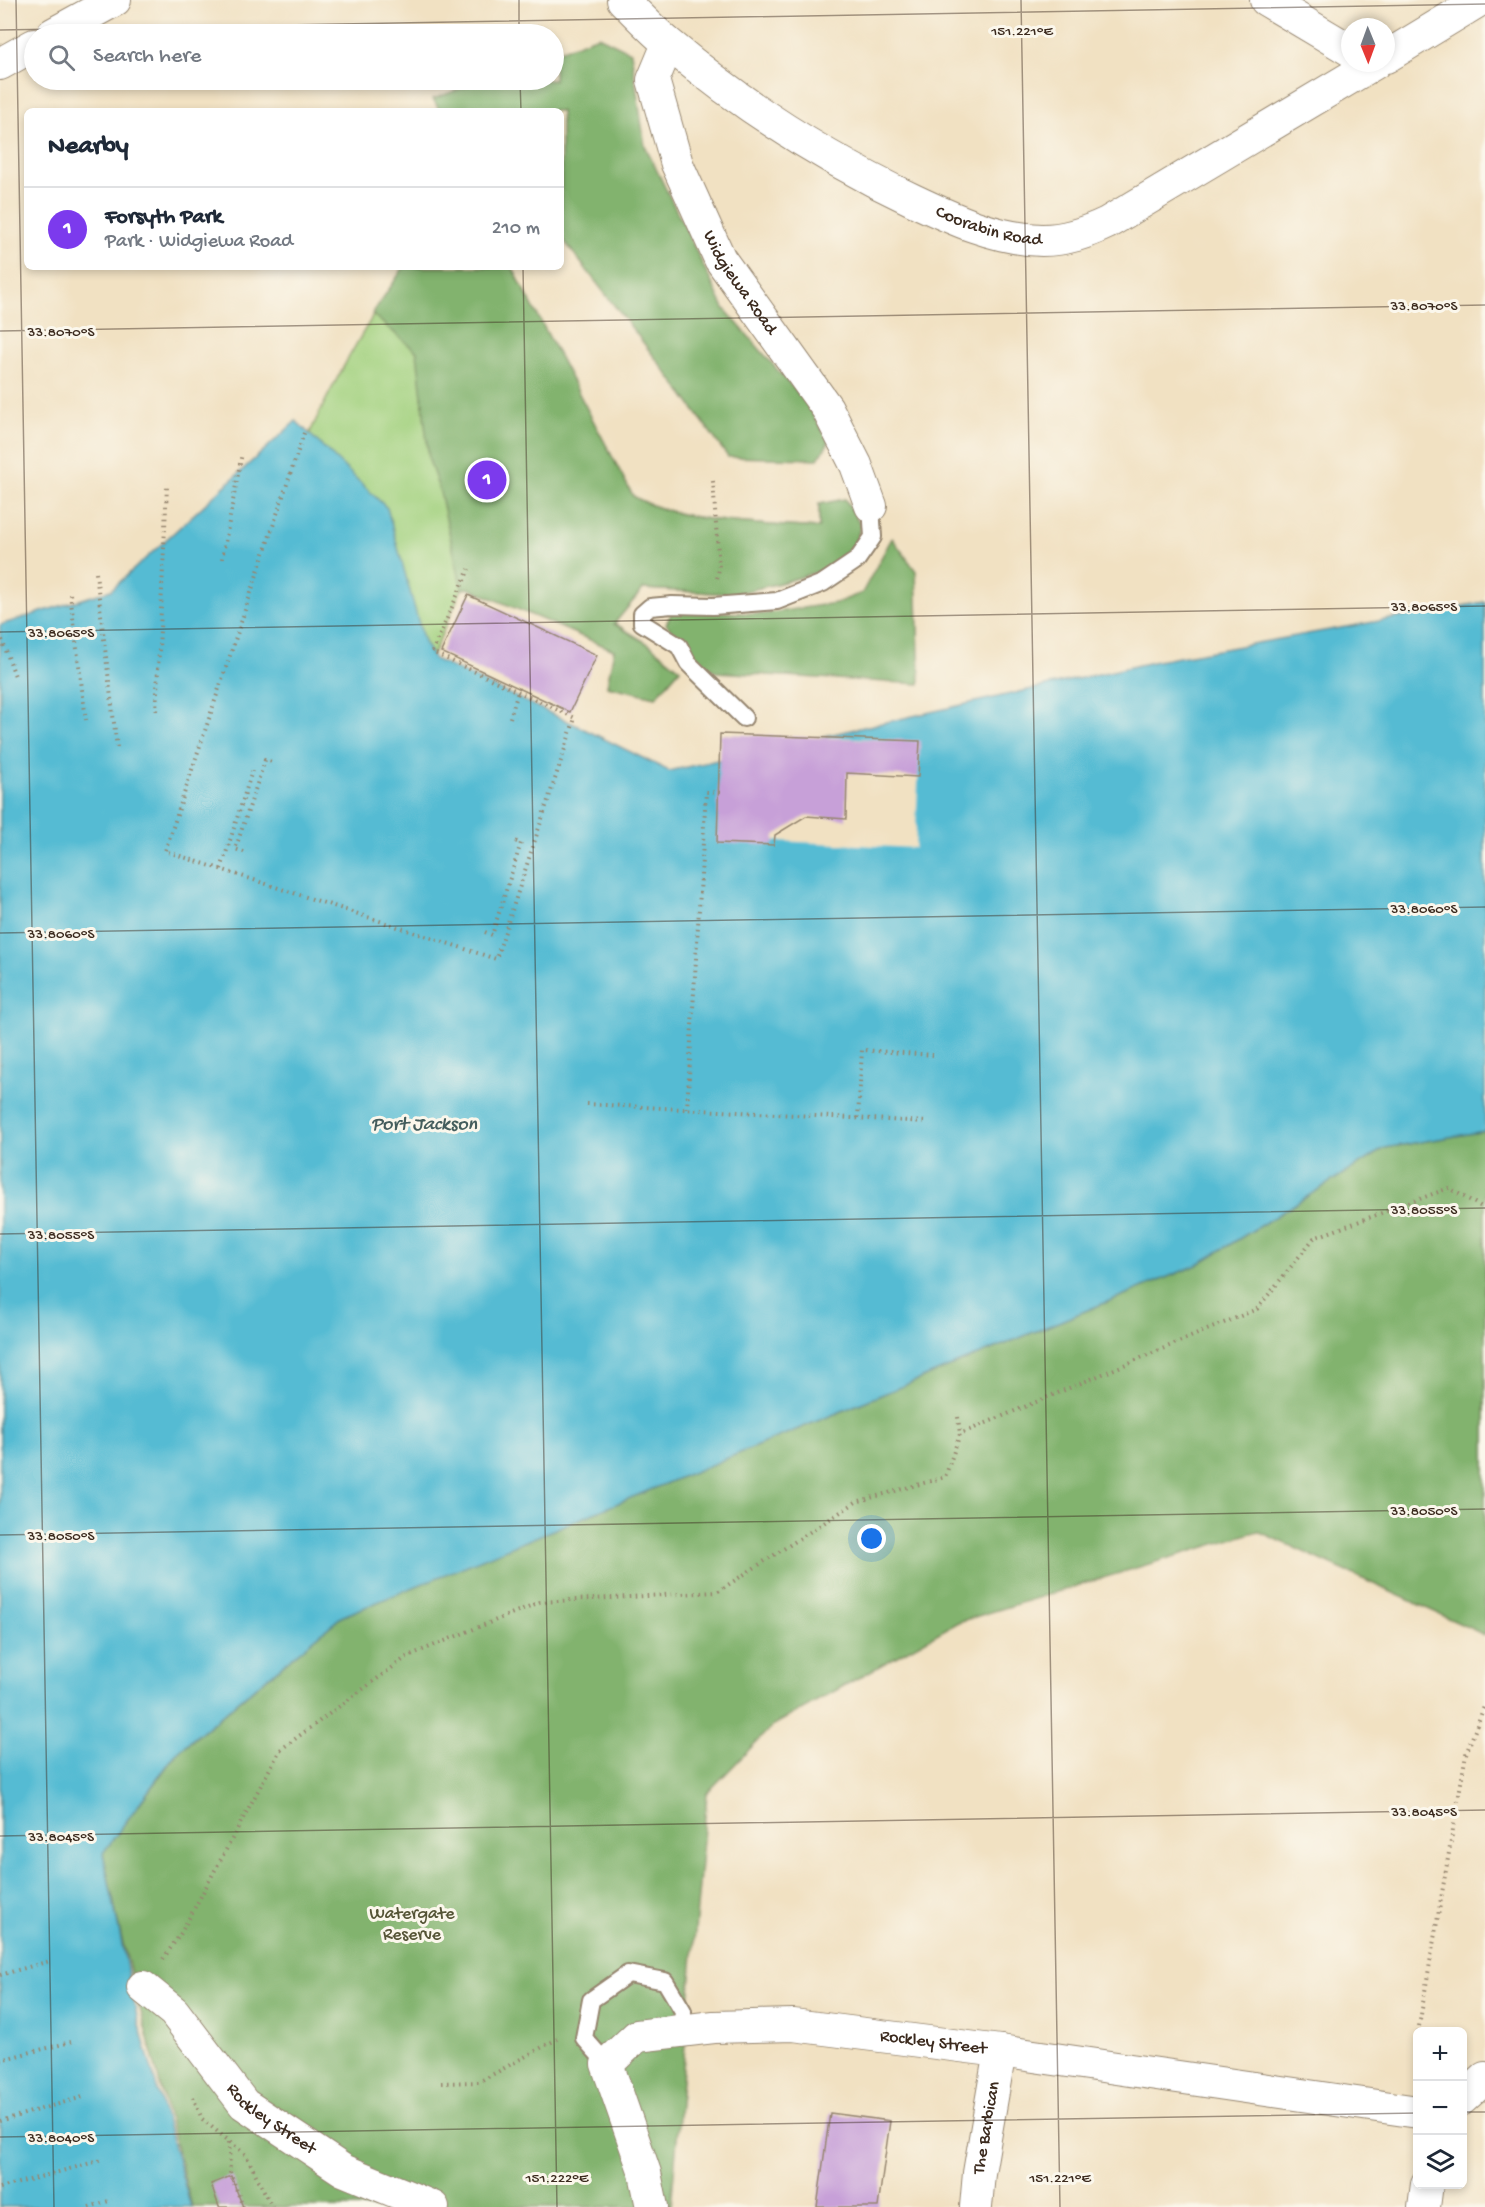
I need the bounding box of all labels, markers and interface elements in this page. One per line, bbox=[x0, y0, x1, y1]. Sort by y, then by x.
north arrow bbox=[1341, 18, 1395, 72]
text: 151.221°E bbox=[990, 23, 1053, 41]
search box bbox=[24, 24, 564, 90]
icon: search bbox=[45, 41, 78, 74]
text: Search here bbox=[93, 44, 201, 70]
text: Nearby bbox=[48, 132, 129, 163]
street label: Coorabin Road bbox=[932, 201, 1044, 251]
text: Forsyth Park bbox=[105, 205, 222, 231]
text: 1 bbox=[63, 218, 72, 241]
text: 210 m bbox=[492, 218, 540, 241]
street label: Widgiewa Road bbox=[698, 227, 782, 340]
text: Park · Widgiewa Road bbox=[105, 231, 293, 254]
text: 33.8070°S bbox=[1389, 298, 1458, 316]
text: 33.8070°S bbox=[26, 324, 95, 342]
pin: 1 bbox=[468, 458, 506, 502]
text: 33.8065°S bbox=[1390, 599, 1457, 617]
text: 33.8065°S bbox=[27, 625, 94, 643]
text: 33.8060°S bbox=[1390, 901, 1457, 919]
text: 33.8060°S bbox=[27, 926, 94, 944]
water label: Port Jackson bbox=[371, 1114, 478, 1137]
text: 33.8055°S bbox=[1390, 1202, 1457, 1220]
text: 33.8055°S bbox=[27, 1227, 94, 1245]
text: 33.8050°S bbox=[1389, 1503, 1458, 1521]
your location bbox=[857, 1524, 886, 1553]
text: 33.8050°S bbox=[26, 1528, 95, 1546]
text: 33.8045°S bbox=[1390, 1804, 1457, 1822]
text: 33.8045°S bbox=[27, 1829, 94, 1847]
park label: Watergate Reserve bbox=[369, 1904, 455, 1946]
street label: Rockley Street bbox=[879, 2025, 989, 2060]
map controls bbox=[1413, 2027, 1467, 2189]
button: + bbox=[1413, 2027, 1467, 2081]
street label: Rockley Street bbox=[222, 2079, 321, 2160]
street label: The Barbican bbox=[968, 2079, 1005, 2177]
button: − bbox=[1413, 2081, 1467, 2135]
text: 33.8040°S bbox=[27, 2130, 94, 2148]
button: layers bbox=[1413, 2135, 1467, 2189]
text: 151.222°E bbox=[525, 2170, 589, 2188]
text: 151.221°E bbox=[1028, 2170, 1091, 2188]

